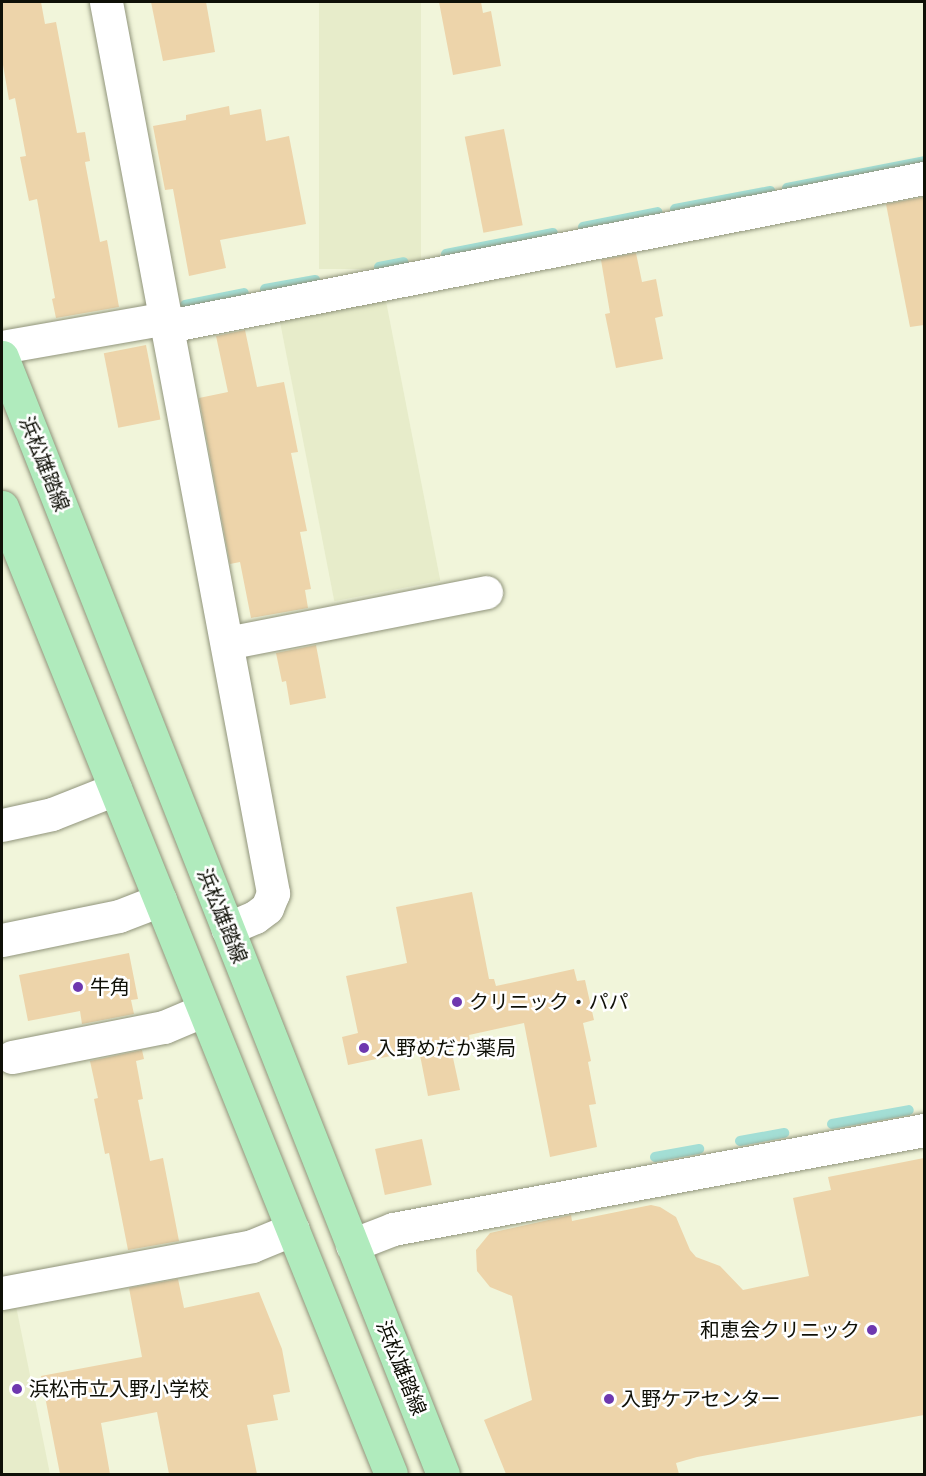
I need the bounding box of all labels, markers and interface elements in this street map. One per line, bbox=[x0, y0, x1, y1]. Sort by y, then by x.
street label: 浜松雄踏線 bbox=[14, 413, 74, 515]
street label: 浜松雄踏線 bbox=[192, 865, 252, 967]
place label: 牛角 bbox=[90, 975, 130, 999]
marker: 牛角 bbox=[71, 980, 85, 994]
place label: クリニック・パパ bbox=[469, 990, 629, 1014]
marker: クリニック・パパ bbox=[450, 995, 464, 1009]
place label: 入野めだか薬局 bbox=[376, 1036, 516, 1060]
marker: 入野めだか薬局 bbox=[357, 1041, 371, 1055]
street label: 浜松雄踏線 bbox=[371, 1317, 431, 1419]
place label: 和恵会クリニック bbox=[700, 1318, 860, 1342]
marker: 和恵会クリニック bbox=[865, 1323, 879, 1337]
place label: 浜松市立入野小学校 bbox=[29, 1377, 209, 1401]
marker: 浜松市立入野小学校 bbox=[10, 1382, 24, 1396]
place label: 入野ケアセンター bbox=[621, 1387, 781, 1411]
marker: 入野ケアセンター bbox=[602, 1392, 616, 1406]

